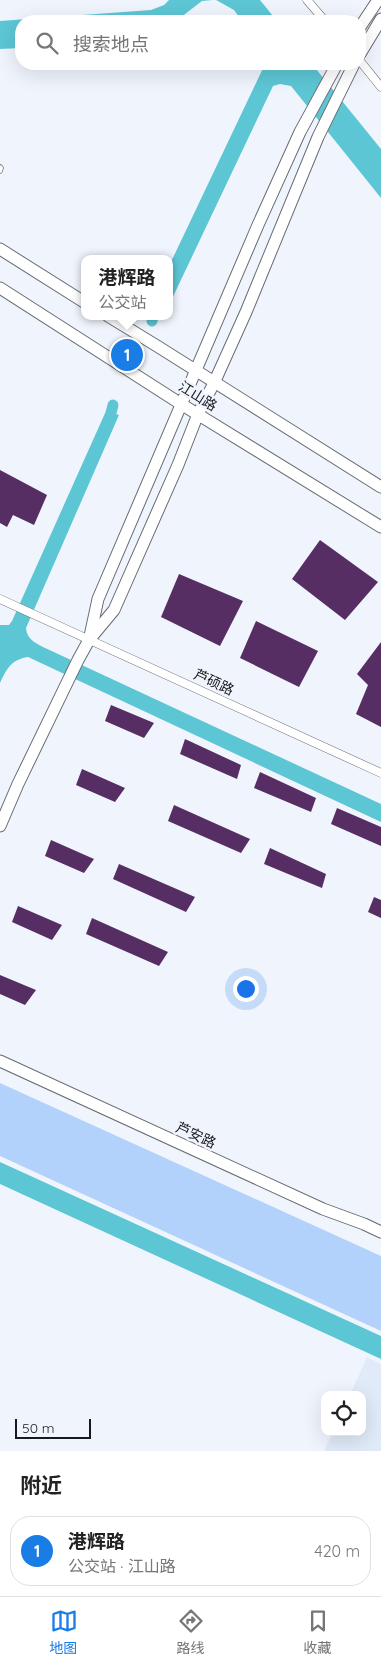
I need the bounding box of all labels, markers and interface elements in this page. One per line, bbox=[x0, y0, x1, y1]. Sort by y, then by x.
search box bbox=[15, 15, 366, 70]
icon: search bbox=[33, 29, 61, 57]
text: 搜索地点 bbox=[73, 32, 149, 56]
popup bbox=[81, 255, 173, 320]
text: 港辉路 bbox=[98, 265, 156, 289]
text: 公交站 bbox=[98, 292, 147, 312]
pin: 1 bbox=[111, 336, 143, 374]
street label: 江山路 bbox=[175, 377, 221, 415]
street label: 芦硕路 bbox=[191, 665, 237, 699]
your location bbox=[233, 976, 259, 1002]
street label: 芦安路 bbox=[173, 1118, 219, 1152]
map controls bbox=[321, 1391, 366, 1436]
button: locate bbox=[321, 1391, 366, 1436]
scale bar bbox=[15, 1416, 91, 1439]
text: 50 m bbox=[22, 1419, 55, 1437]
text: 附近 bbox=[20, 1472, 62, 1498]
text: 港辉路 bbox=[68, 1529, 125, 1553]
text: 1 bbox=[34, 1541, 40, 1561]
text: 420 m bbox=[314, 1541, 360, 1561]
text: 公交站 · 江山路 bbox=[68, 1556, 176, 1576]
tab: 地图 bbox=[50, 1607, 78, 1657]
tab: 路线 bbox=[177, 1607, 205, 1657]
tab: 收藏 bbox=[304, 1607, 332, 1657]

